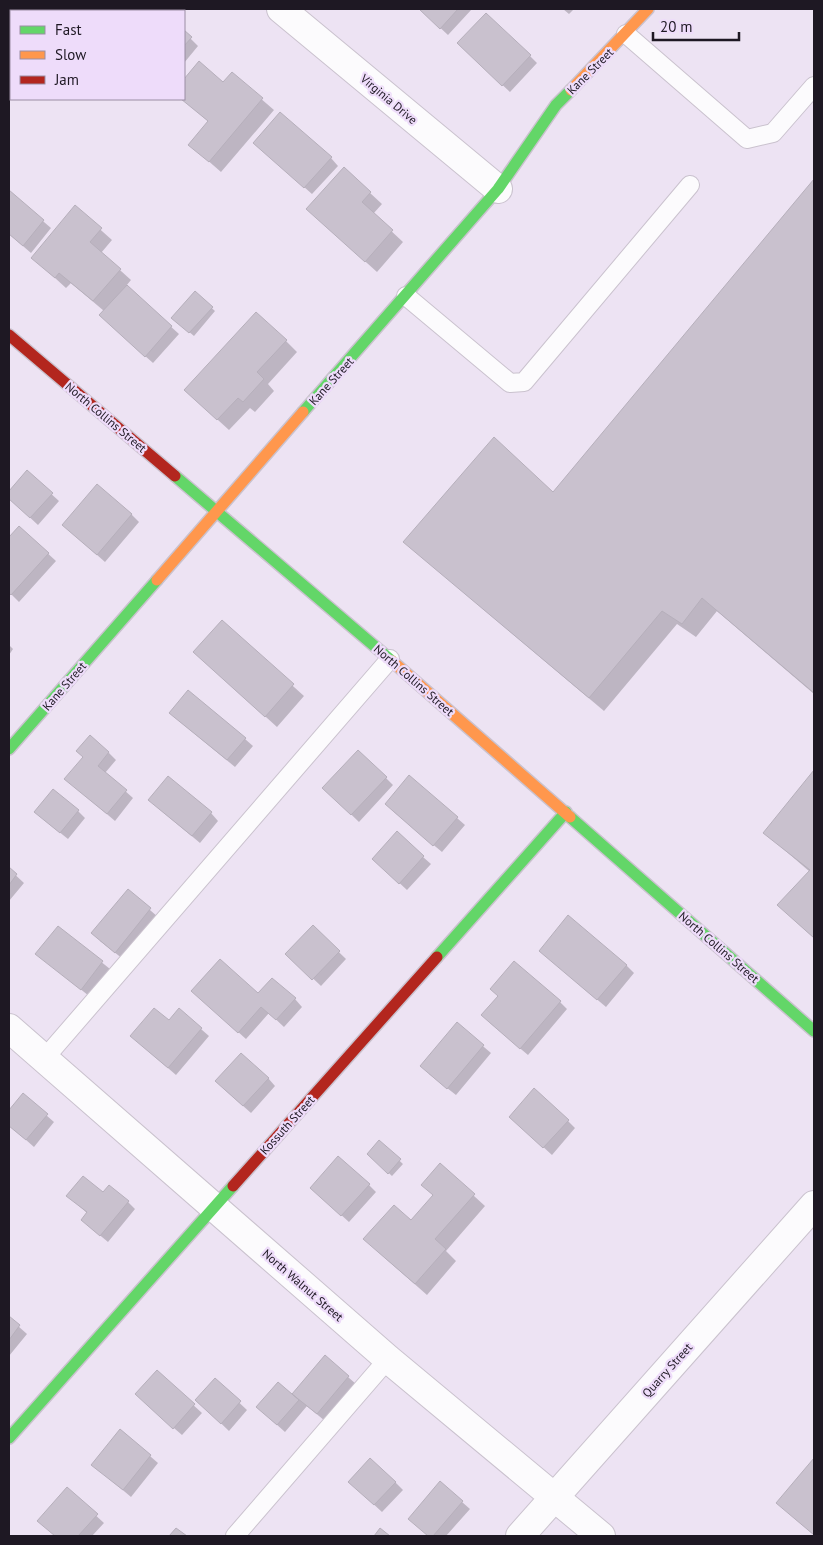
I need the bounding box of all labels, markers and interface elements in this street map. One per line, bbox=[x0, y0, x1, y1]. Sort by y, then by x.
legend bbox=[10, 10, 185, 100]
scale bar bbox=[653, 10, 739, 42]
text: 20 m bbox=[660, 17, 693, 36]
text: Fast bbox=[55, 20, 82, 39]
text: Slow bbox=[55, 45, 86, 64]
street label: Kane Street bbox=[564, 45, 616, 97]
text: Jam bbox=[54, 70, 79, 89]
street label: Virginia Drive bbox=[357, 70, 420, 127]
street label: Kane Street bbox=[306, 354, 356, 408]
street label: North Collins Street bbox=[62, 379, 150, 455]
street label: North Collins Street bbox=[371, 641, 457, 719]
street label: Kane Street bbox=[39, 659, 89, 713]
street label: North Collins Street bbox=[676, 908, 762, 986]
street label: Kossuth Street bbox=[257, 1092, 317, 1158]
street label: North Walnut Street bbox=[259, 1246, 347, 1324]
street label: Quarry Street bbox=[639, 1340, 695, 1400]

